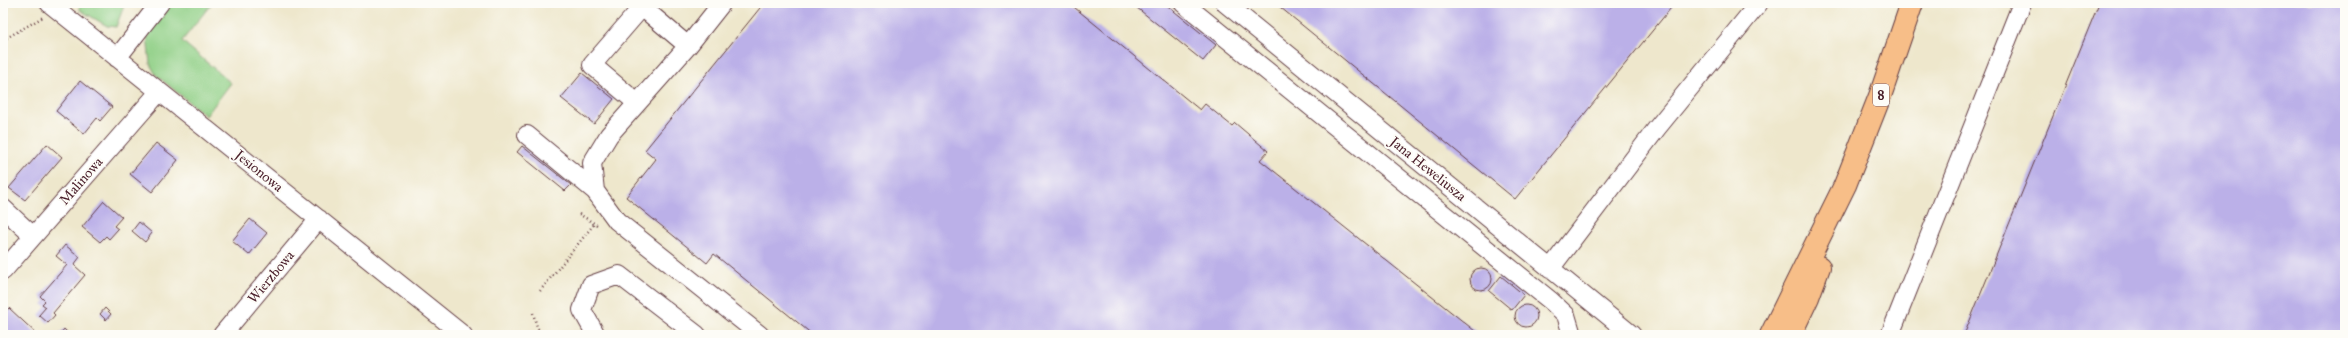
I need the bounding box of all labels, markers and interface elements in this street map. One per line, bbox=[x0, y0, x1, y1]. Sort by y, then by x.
road number: 8 bbox=[1873, 84, 1889, 106]
street label: Jana Heweliusza bbox=[1384, 132, 1470, 206]
street label: Jesionowa bbox=[229, 145, 287, 196]
street label: Malinowa bbox=[56, 154, 106, 208]
street label: Wierzbowa bbox=[244, 247, 298, 307]

